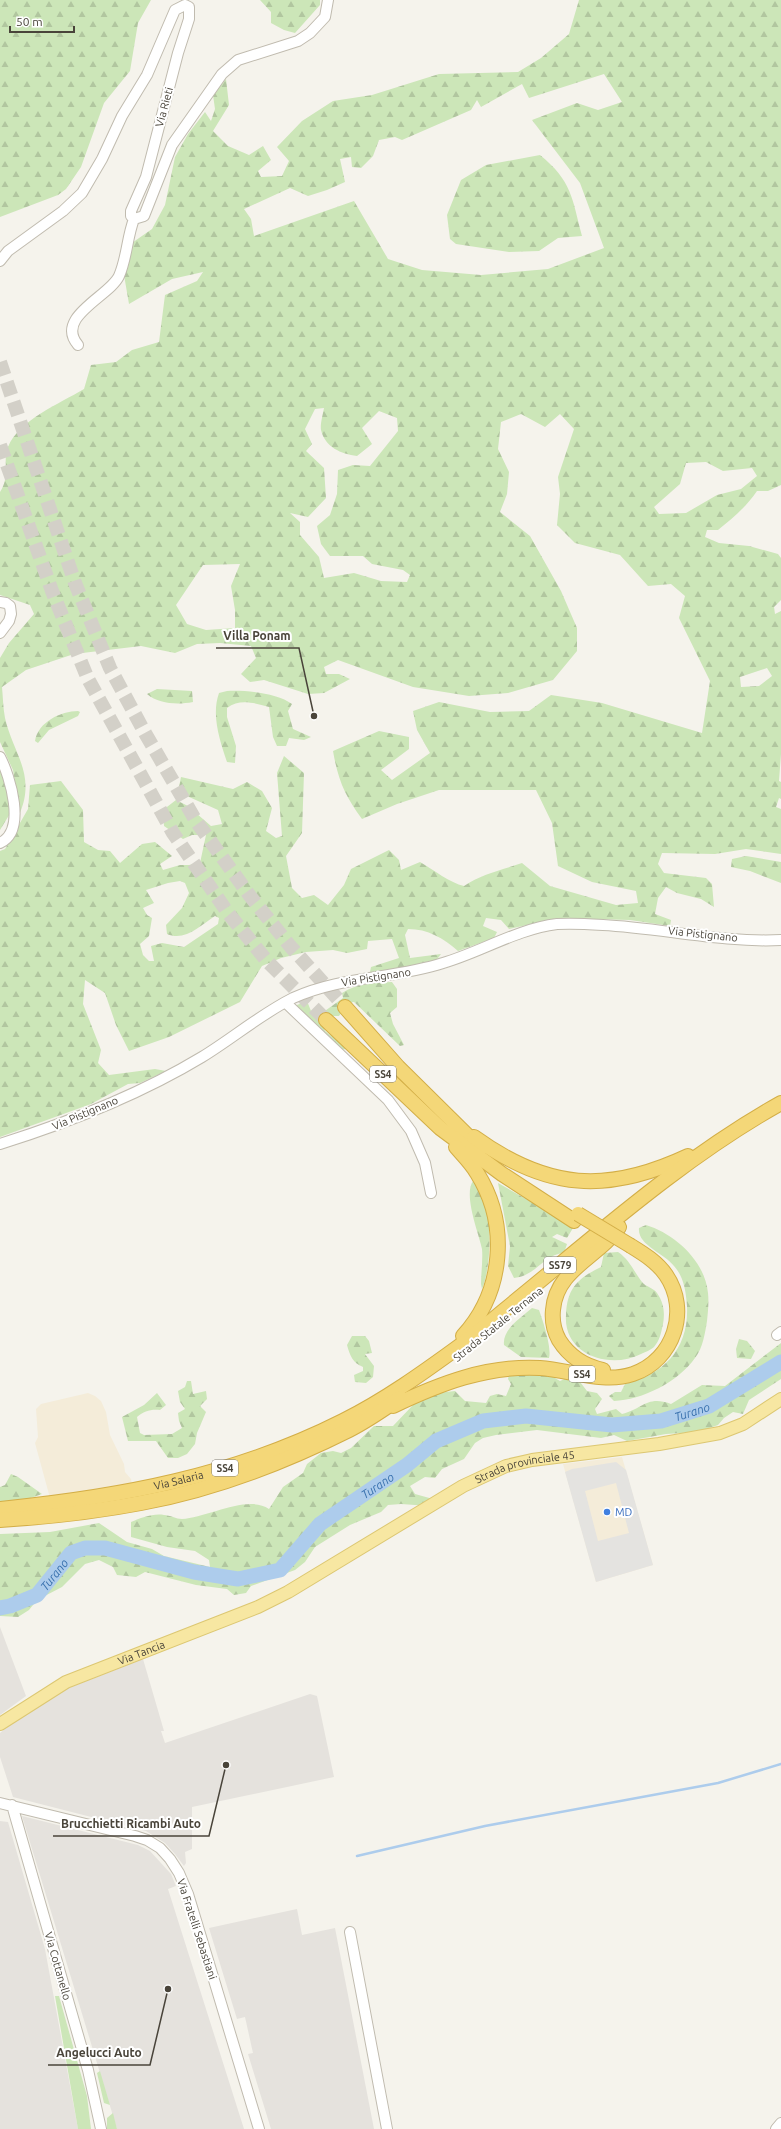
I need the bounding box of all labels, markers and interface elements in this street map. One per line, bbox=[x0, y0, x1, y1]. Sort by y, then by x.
scale bar bbox=[10, 8, 74, 34]
text: 50 m bbox=[16, 15, 43, 28]
street label: Via Rieti bbox=[153, 86, 175, 128]
callout: Villa Ponam bbox=[216, 624, 299, 648]
text: Villa Ponam bbox=[223, 629, 291, 642]
street label: Via Pistignano bbox=[667, 924, 739, 944]
street label: Via Pistignano bbox=[340, 966, 412, 988]
road number: SS4 bbox=[370, 1066, 396, 1082]
street label: Via Pistignano bbox=[50, 1094, 120, 1132]
road number: SS79 bbox=[544, 1257, 576, 1273]
street label: Strada Statale Ternana bbox=[451, 1284, 545, 1364]
road number: SS4 bbox=[569, 1366, 595, 1382]
water label: Turano bbox=[672, 1400, 712, 1423]
street label: Strada provinciale 45 bbox=[473, 1449, 575, 1486]
road number: SS4 bbox=[212, 1460, 238, 1476]
street label: Via Salaria bbox=[153, 1468, 205, 1492]
water label: Turano bbox=[358, 1469, 396, 1501]
place label: MD bbox=[615, 1506, 633, 1518]
marker: MD bbox=[602, 1507, 612, 1517]
water label: Turano bbox=[37, 1556, 71, 1593]
street label: Via Tancia bbox=[116, 1638, 166, 1667]
callout: Brucchietti Ricambi Auto bbox=[53, 1812, 209, 1836]
text: Brucchietti Ricambi Auto bbox=[61, 1817, 201, 1830]
street label: Via Fratelli Sebastiani bbox=[175, 1877, 219, 1981]
street label: Via Cottanello bbox=[43, 1931, 73, 2001]
callout: Angelucci Auto bbox=[48, 2041, 150, 2065]
text: Angelucci Auto bbox=[56, 2046, 142, 2059]

